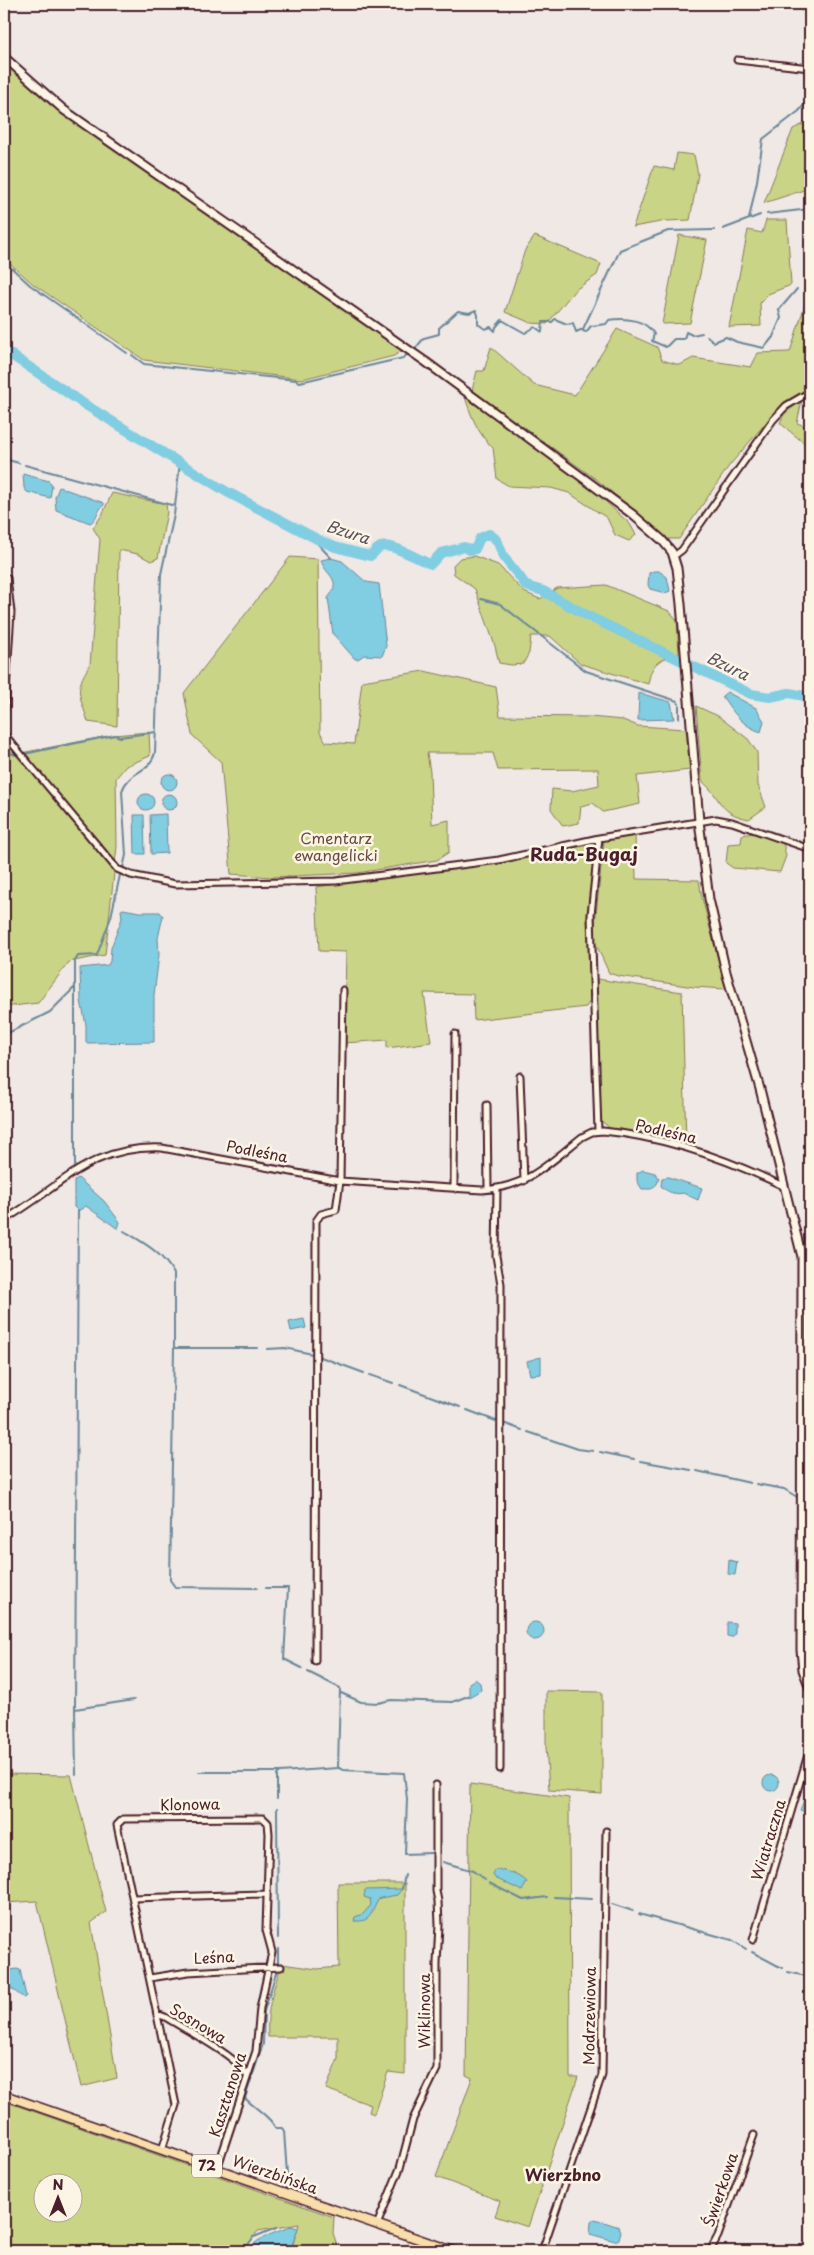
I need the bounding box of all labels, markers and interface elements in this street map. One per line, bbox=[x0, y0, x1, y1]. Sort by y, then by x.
water label: Bzura bbox=[324, 513, 374, 550]
water label: Bzura bbox=[703, 645, 755, 686]
park label: Cmentarz ewangelicki bbox=[294, 826, 378, 866]
district label: Ruda-Bugaj bbox=[530, 840, 638, 867]
street label: Podleśna bbox=[633, 1112, 700, 1149]
street label: Podleśna bbox=[225, 1133, 291, 1168]
street label: Klonowa bbox=[160, 1791, 221, 1816]
street label: Wiatraczna bbox=[744, 1795, 791, 1883]
street label: Leśna bbox=[193, 1944, 235, 1969]
street label: Modrzewiowa bbox=[576, 1966, 601, 2065]
street label: Wiklinowa bbox=[412, 1973, 435, 2049]
street label: Sosnowa bbox=[166, 1997, 232, 2049]
street label: Kasztanowa bbox=[202, 2049, 251, 2140]
street label: Wierzbińska bbox=[230, 2148, 322, 2199]
street label: Świerkowa bbox=[696, 2148, 743, 2230]
road number: 72 bbox=[192, 2154, 222, 2178]
district label: Wierzbno bbox=[525, 2162, 601, 2186]
north arrow bbox=[32, 2172, 82, 2222]
text: N bbox=[52, 2174, 64, 2195]

